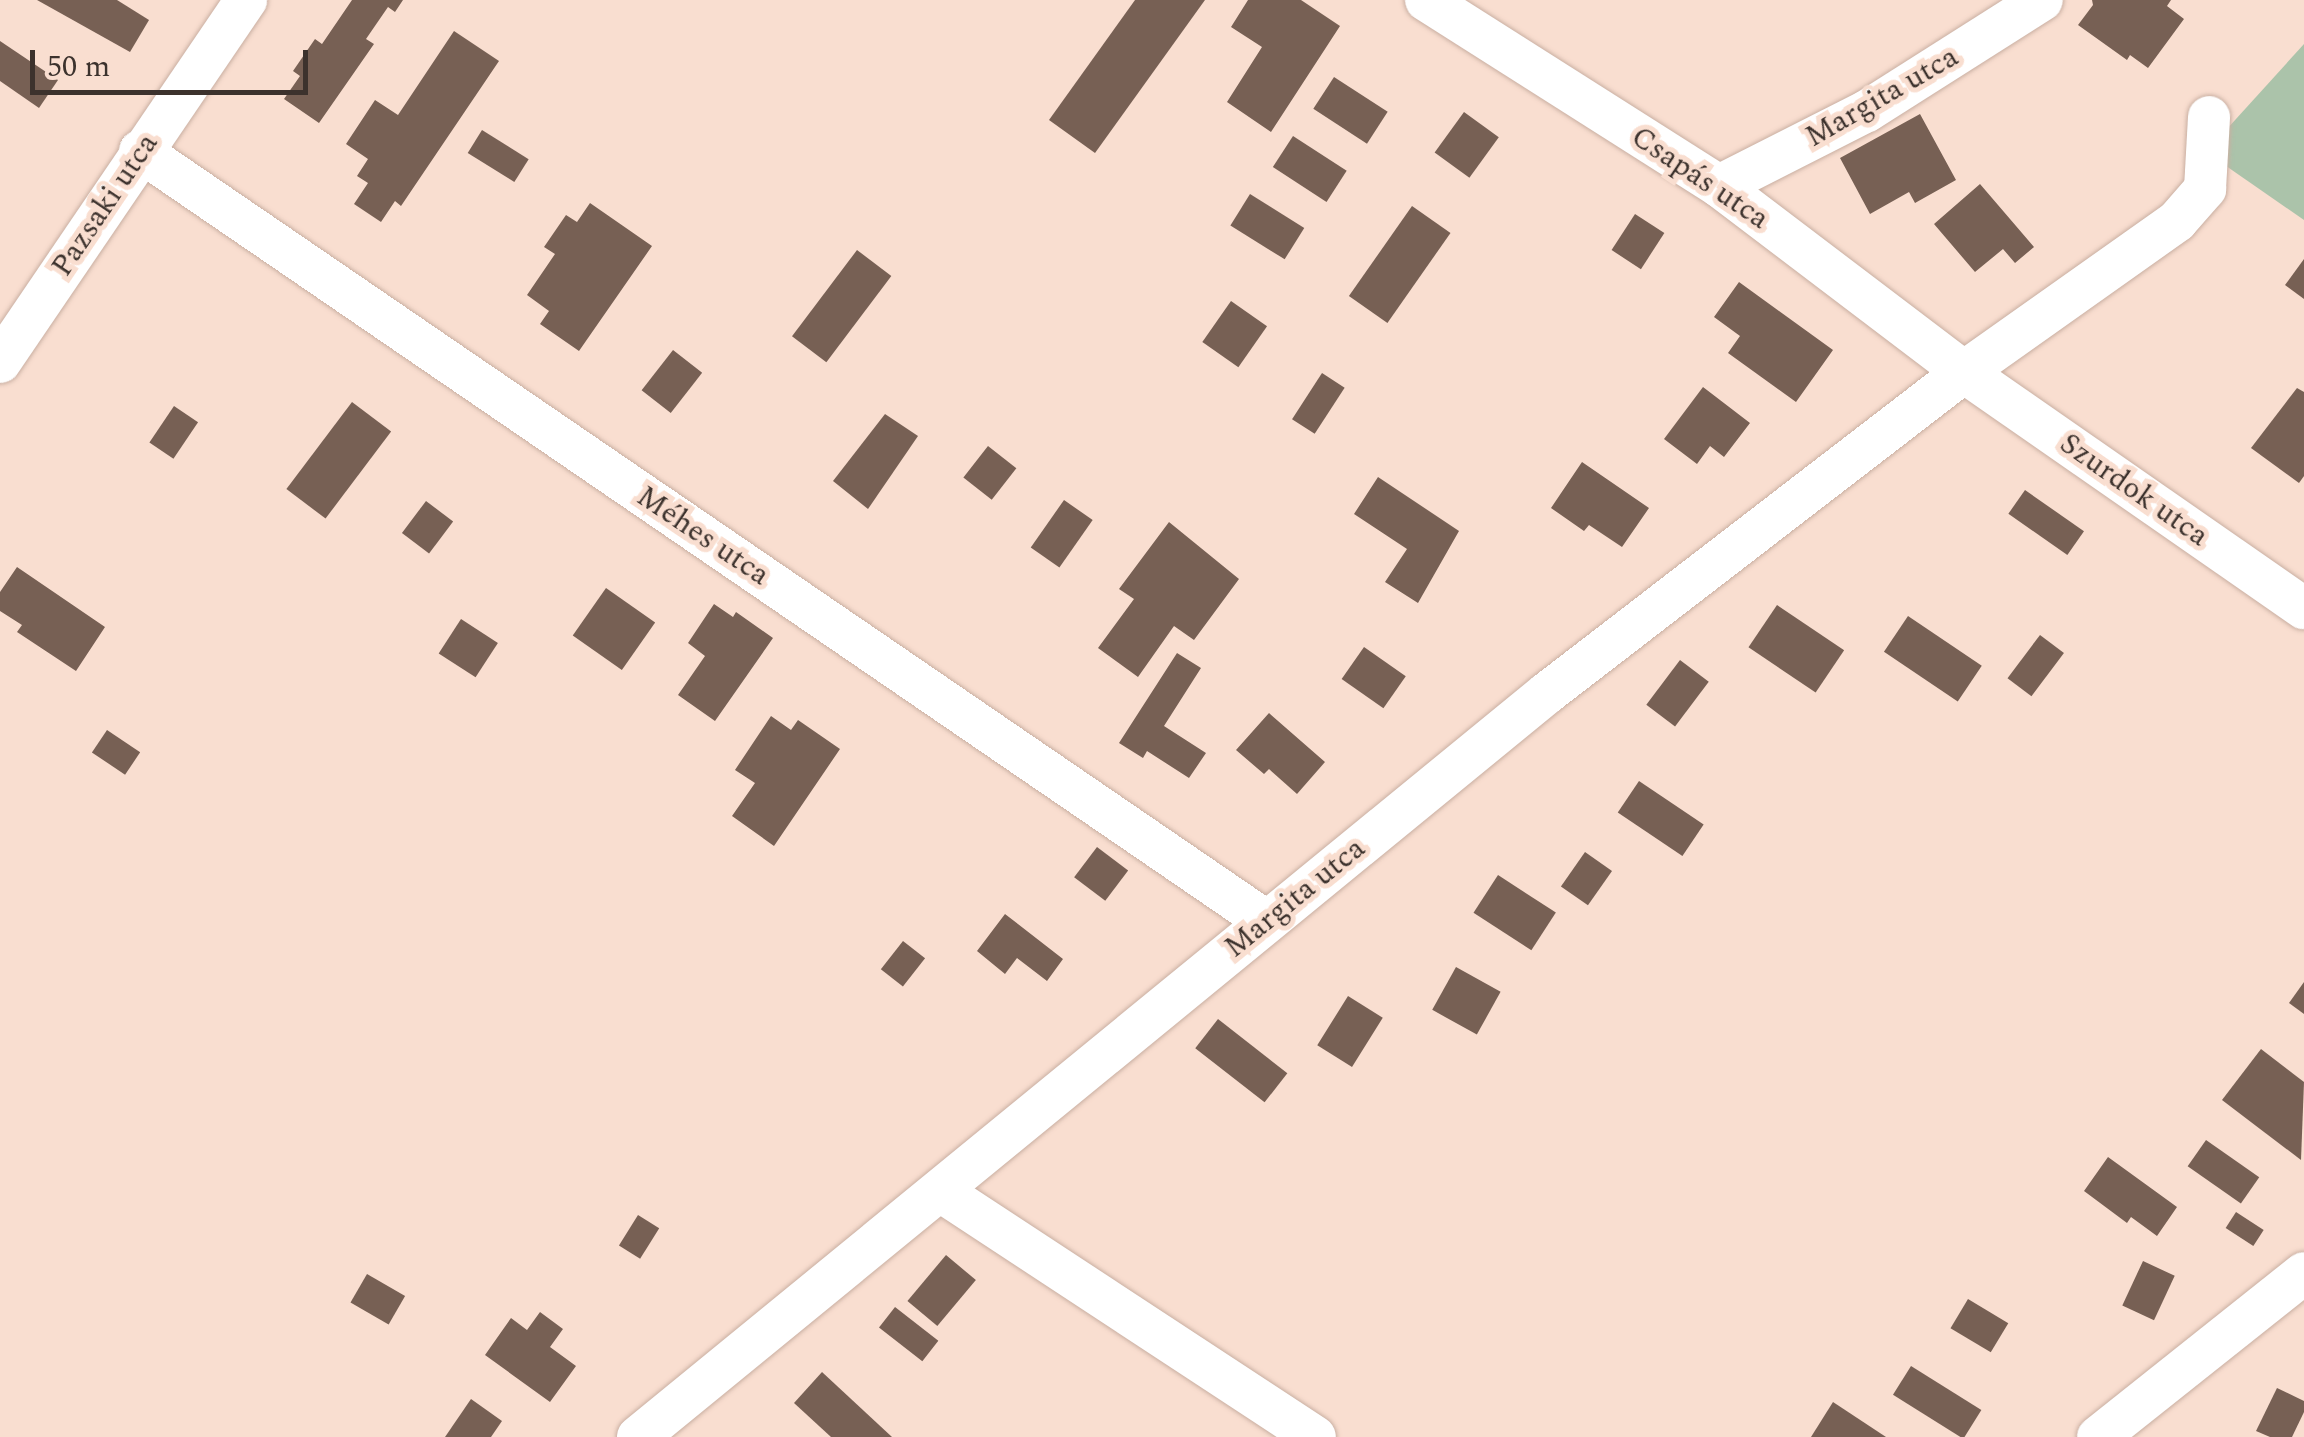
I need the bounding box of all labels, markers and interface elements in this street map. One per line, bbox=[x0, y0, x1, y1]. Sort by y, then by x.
scale bar bbox=[35, 30, 312, 92]
street label: Margita utca bbox=[1799, 39, 1965, 155]
text: 50 m bbox=[47, 44, 110, 90]
street label: Csapás utca bbox=[1624, 119, 1776, 237]
street label: Pazsaki utca bbox=[44, 127, 166, 283]
street label: Szurdok utca bbox=[2053, 426, 2215, 554]
street label: Méhes utca bbox=[630, 479, 776, 593]
street label: Margita utca bbox=[1217, 830, 1373, 966]

